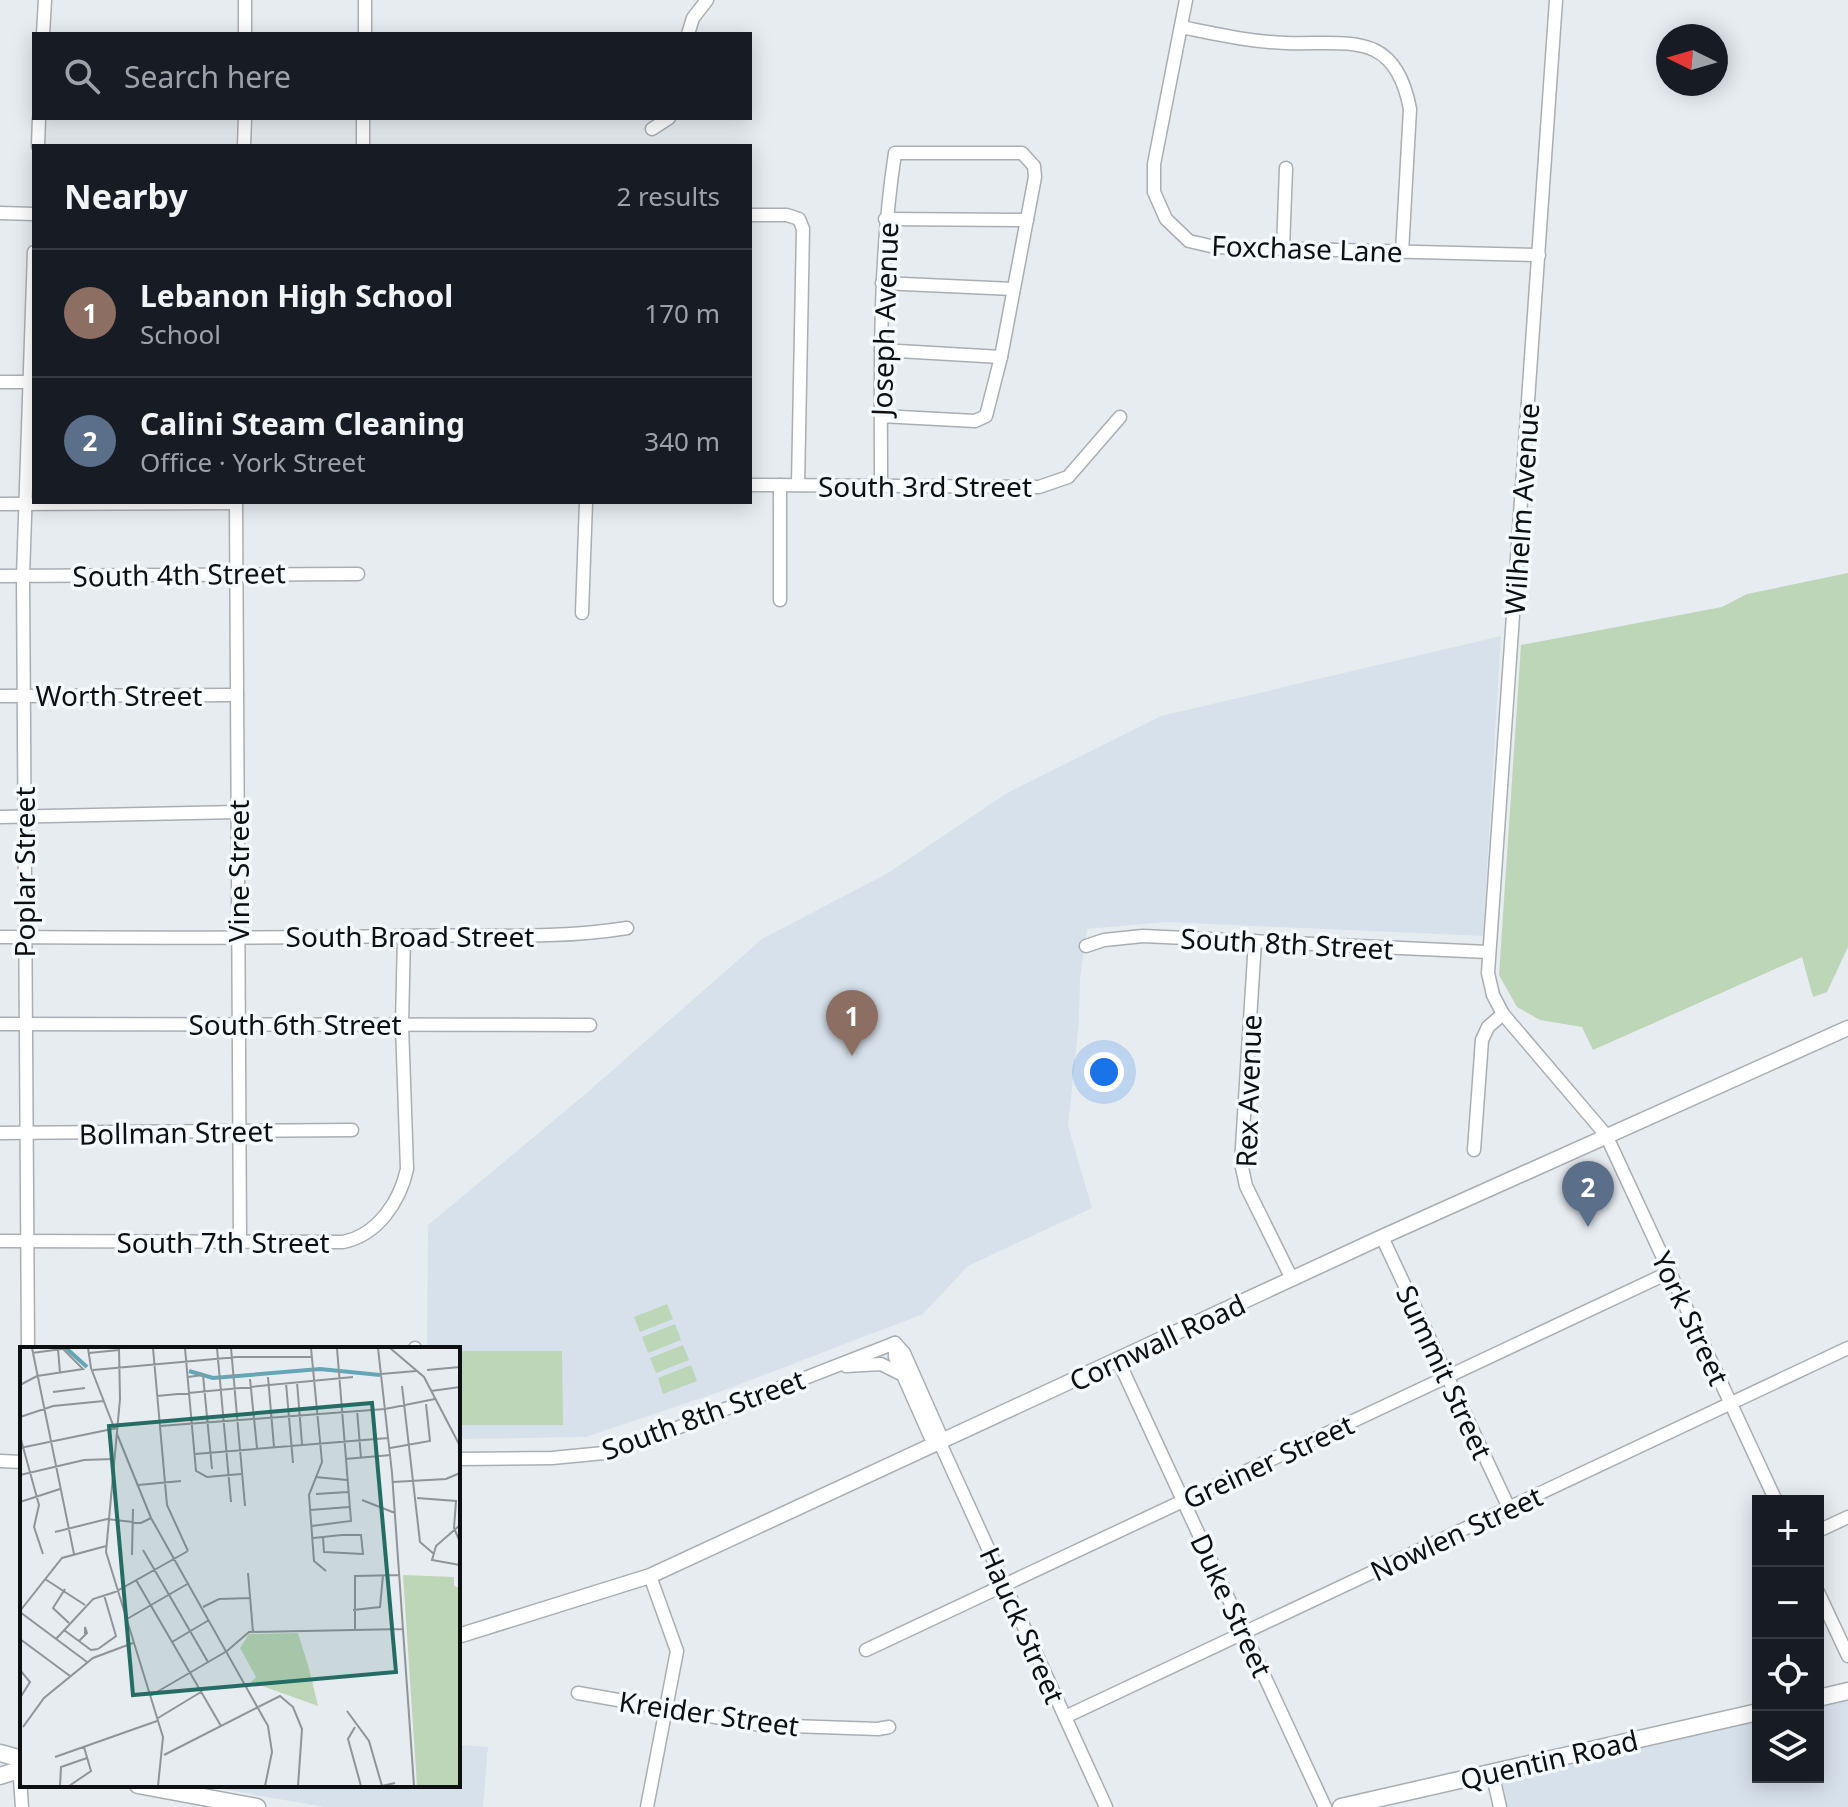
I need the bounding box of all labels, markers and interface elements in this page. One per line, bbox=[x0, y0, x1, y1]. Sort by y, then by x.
north arrow bbox=[1656, 24, 1728, 96]
search box bbox=[32, 32, 752, 120]
icon: search bbox=[60, 54, 104, 98]
text: Search here bbox=[124, 56, 291, 97]
text: Nearby bbox=[64, 173, 188, 219]
text: 2 results bbox=[616, 178, 720, 214]
street label: Joseph Avenue bbox=[862, 221, 906, 420]
street label: Foxchase Lane bbox=[1211, 226, 1403, 270]
text: Lebanon High School bbox=[140, 275, 453, 316]
text: 1 bbox=[83, 295, 97, 331]
text: 170 m bbox=[644, 295, 720, 331]
text: School bbox=[140, 316, 221, 352]
street label: Wilhelm Avenue bbox=[1495, 402, 1547, 616]
text: Calini Steam Cleaning bbox=[140, 403, 465, 444]
text: 2 bbox=[83, 423, 97, 459]
text: 340 m bbox=[644, 423, 720, 459]
text: Office · York Street bbox=[140, 444, 366, 480]
street label: South 3rd Street bbox=[818, 467, 1032, 505]
street label: South 4th Street bbox=[72, 553, 286, 595]
street label: Worth Street bbox=[36, 676, 202, 714]
street label: Poplar Street bbox=[5, 786, 43, 958]
street label: Vine Street bbox=[219, 800, 257, 942]
street label: South Broad Street bbox=[286, 917, 534, 955]
street label: South 8th Street bbox=[1180, 918, 1394, 968]
pin: 1 bbox=[826, 990, 878, 1056]
street label: South 6th Street bbox=[188, 1005, 402, 1043]
street label: Rex Avenue bbox=[1226, 1014, 1270, 1168]
your location bbox=[1084, 1052, 1124, 1092]
street label: Bollman Street bbox=[79, 1111, 273, 1153]
pin: 2 bbox=[1562, 1161, 1614, 1227]
street label: South 7th Street bbox=[116, 1223, 330, 1261]
street label: York Street bbox=[1643, 1245, 1739, 1391]
street label: Summit Street bbox=[1388, 1279, 1502, 1465]
street label: Cornwall Road bbox=[1063, 1285, 1251, 1399]
inset map bbox=[20, 1347, 460, 1787]
street label: South 8th Street bbox=[596, 1360, 810, 1468]
street label: Greiner Street bbox=[1176, 1405, 1360, 1517]
street label: Nowlen Street bbox=[1364, 1477, 1548, 1589]
map controls bbox=[1752, 1495, 1824, 1783]
button: + bbox=[1752, 1495, 1824, 1567]
street label: Duke Street bbox=[1182, 1527, 1282, 1683]
street label: Hauck Street bbox=[972, 1541, 1074, 1709]
button: − bbox=[1752, 1567, 1824, 1639]
button: locate bbox=[1752, 1639, 1824, 1711]
street label: Kreider Street bbox=[617, 1682, 801, 1744]
button: layers bbox=[1752, 1711, 1824, 1783]
street label: Quentin Road bbox=[1456, 1720, 1642, 1798]

